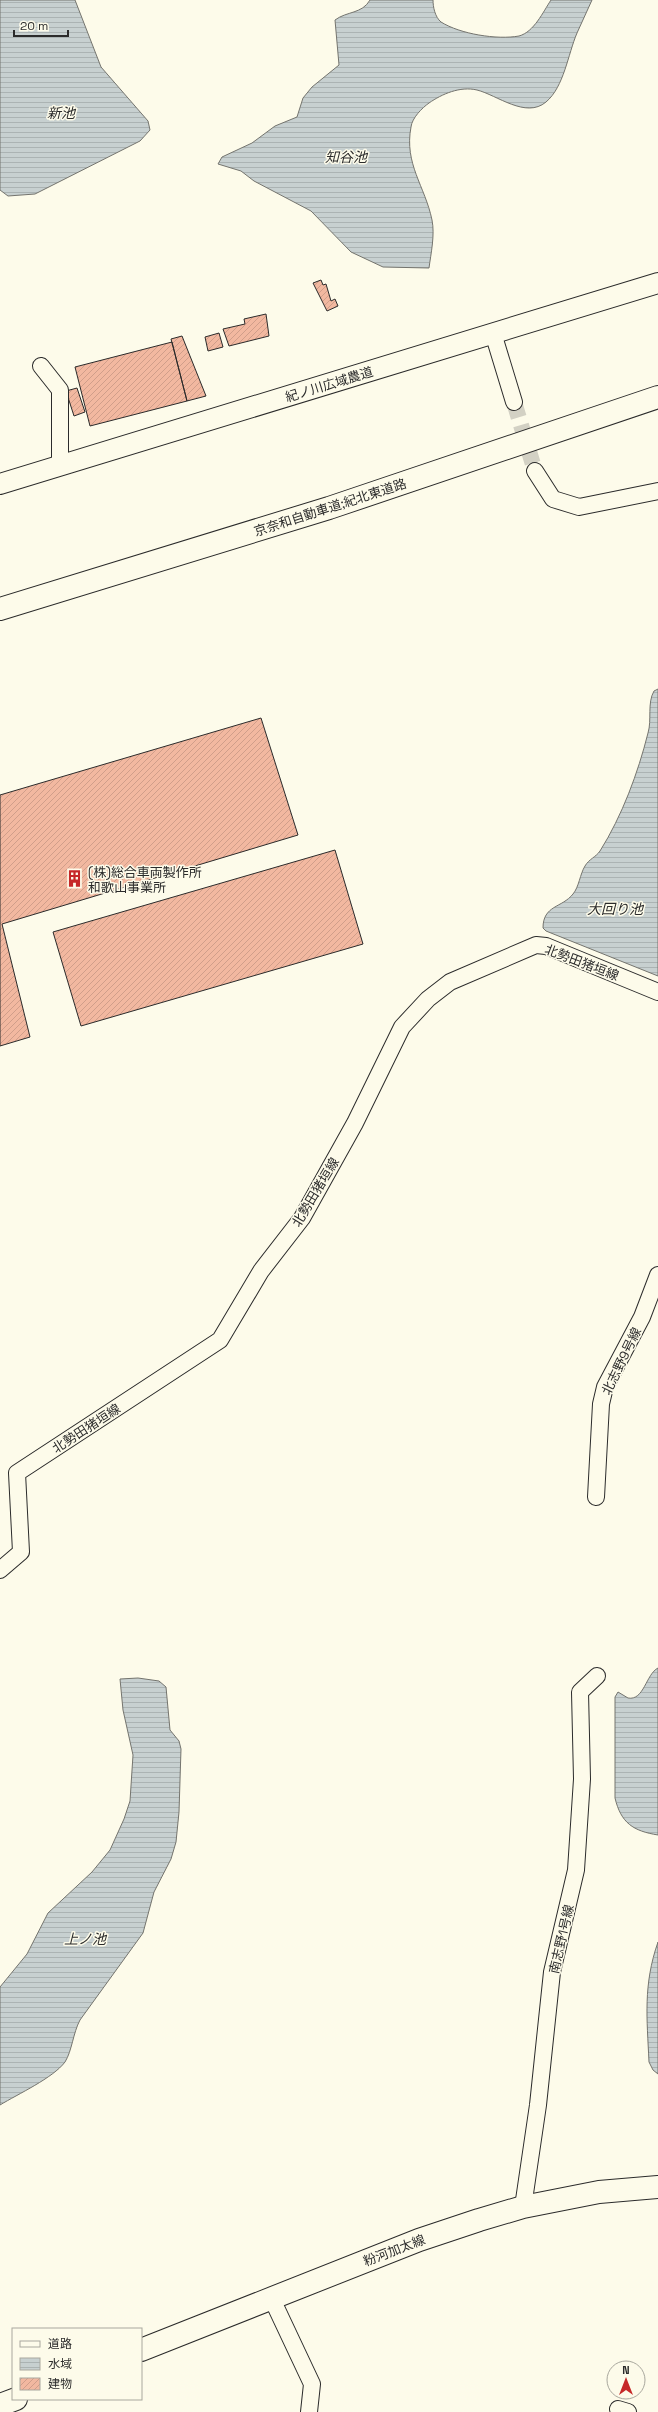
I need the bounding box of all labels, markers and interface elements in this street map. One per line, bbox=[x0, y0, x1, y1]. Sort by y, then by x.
scale bar bbox=[14, 12, 68, 38]
text: 20 m bbox=[20, 18, 48, 34]
water label: 新池 bbox=[47, 104, 77, 122]
water label: 知谷池 bbox=[325, 148, 369, 166]
street label: 紀ノ川広域農道 bbox=[283, 363, 375, 406]
street label: 京奈和自動車道;紀北東道路 bbox=[252, 475, 409, 540]
place label: (株)総合車両製作所 和歌山事業所 bbox=[88, 864, 202, 896]
building icon: (株)総合車両製作所 和歌山事業所 bbox=[65, 869, 85, 889]
water label: 大回り池 bbox=[587, 900, 645, 918]
street label: 北勢田猪垣線 bbox=[542, 941, 621, 984]
street label: 北勢田猪垣線 bbox=[288, 1154, 343, 1230]
street label: 北志野9号線 bbox=[598, 1325, 645, 1398]
street label: 北勢田猪垣線 bbox=[49, 1400, 124, 1457]
street label: 南志野1号線 bbox=[545, 1903, 578, 1975]
water label: 上ノ池 bbox=[64, 1930, 108, 1948]
street label: 粉河加太線 bbox=[361, 2231, 428, 2270]
legend bbox=[12, 2328, 142, 2400]
text: 道路 bbox=[48, 2336, 72, 2352]
text: 水域 bbox=[48, 2356, 72, 2372]
north arrow bbox=[606, 2360, 646, 2400]
text: N bbox=[622, 2363, 630, 2377]
text: 建物 bbox=[48, 2376, 72, 2392]

